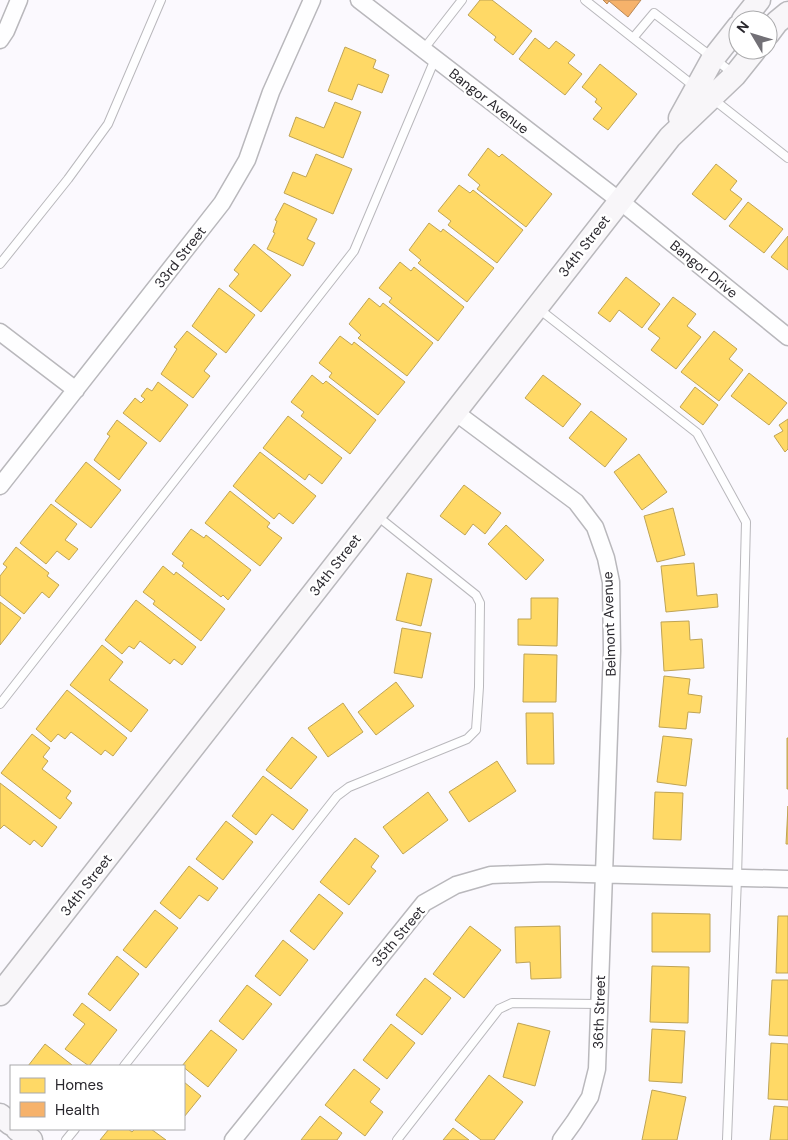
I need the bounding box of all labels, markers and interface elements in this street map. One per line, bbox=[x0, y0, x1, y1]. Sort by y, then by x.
north arrow bbox=[728, 10, 778, 60]
text: N bbox=[733, 17, 753, 37]
street label: Bangor Avenue bbox=[445, 64, 533, 138]
street label: 34th Street bbox=[554, 211, 614, 281]
street label: 33rd Street bbox=[150, 222, 210, 292]
street label: Bangor Drive bbox=[666, 236, 742, 302]
street label: 34th Street bbox=[305, 530, 365, 600]
street label: Belmont Avenue bbox=[598, 571, 620, 677]
street label: 34th Street bbox=[56, 850, 116, 920]
street label: 35th Street bbox=[367, 902, 429, 970]
street label: 36th Street bbox=[589, 975, 609, 1049]
legend bbox=[10, 1065, 185, 1130]
text: Homes bbox=[55, 1075, 104, 1095]
text: Health bbox=[55, 1100, 100, 1120]

